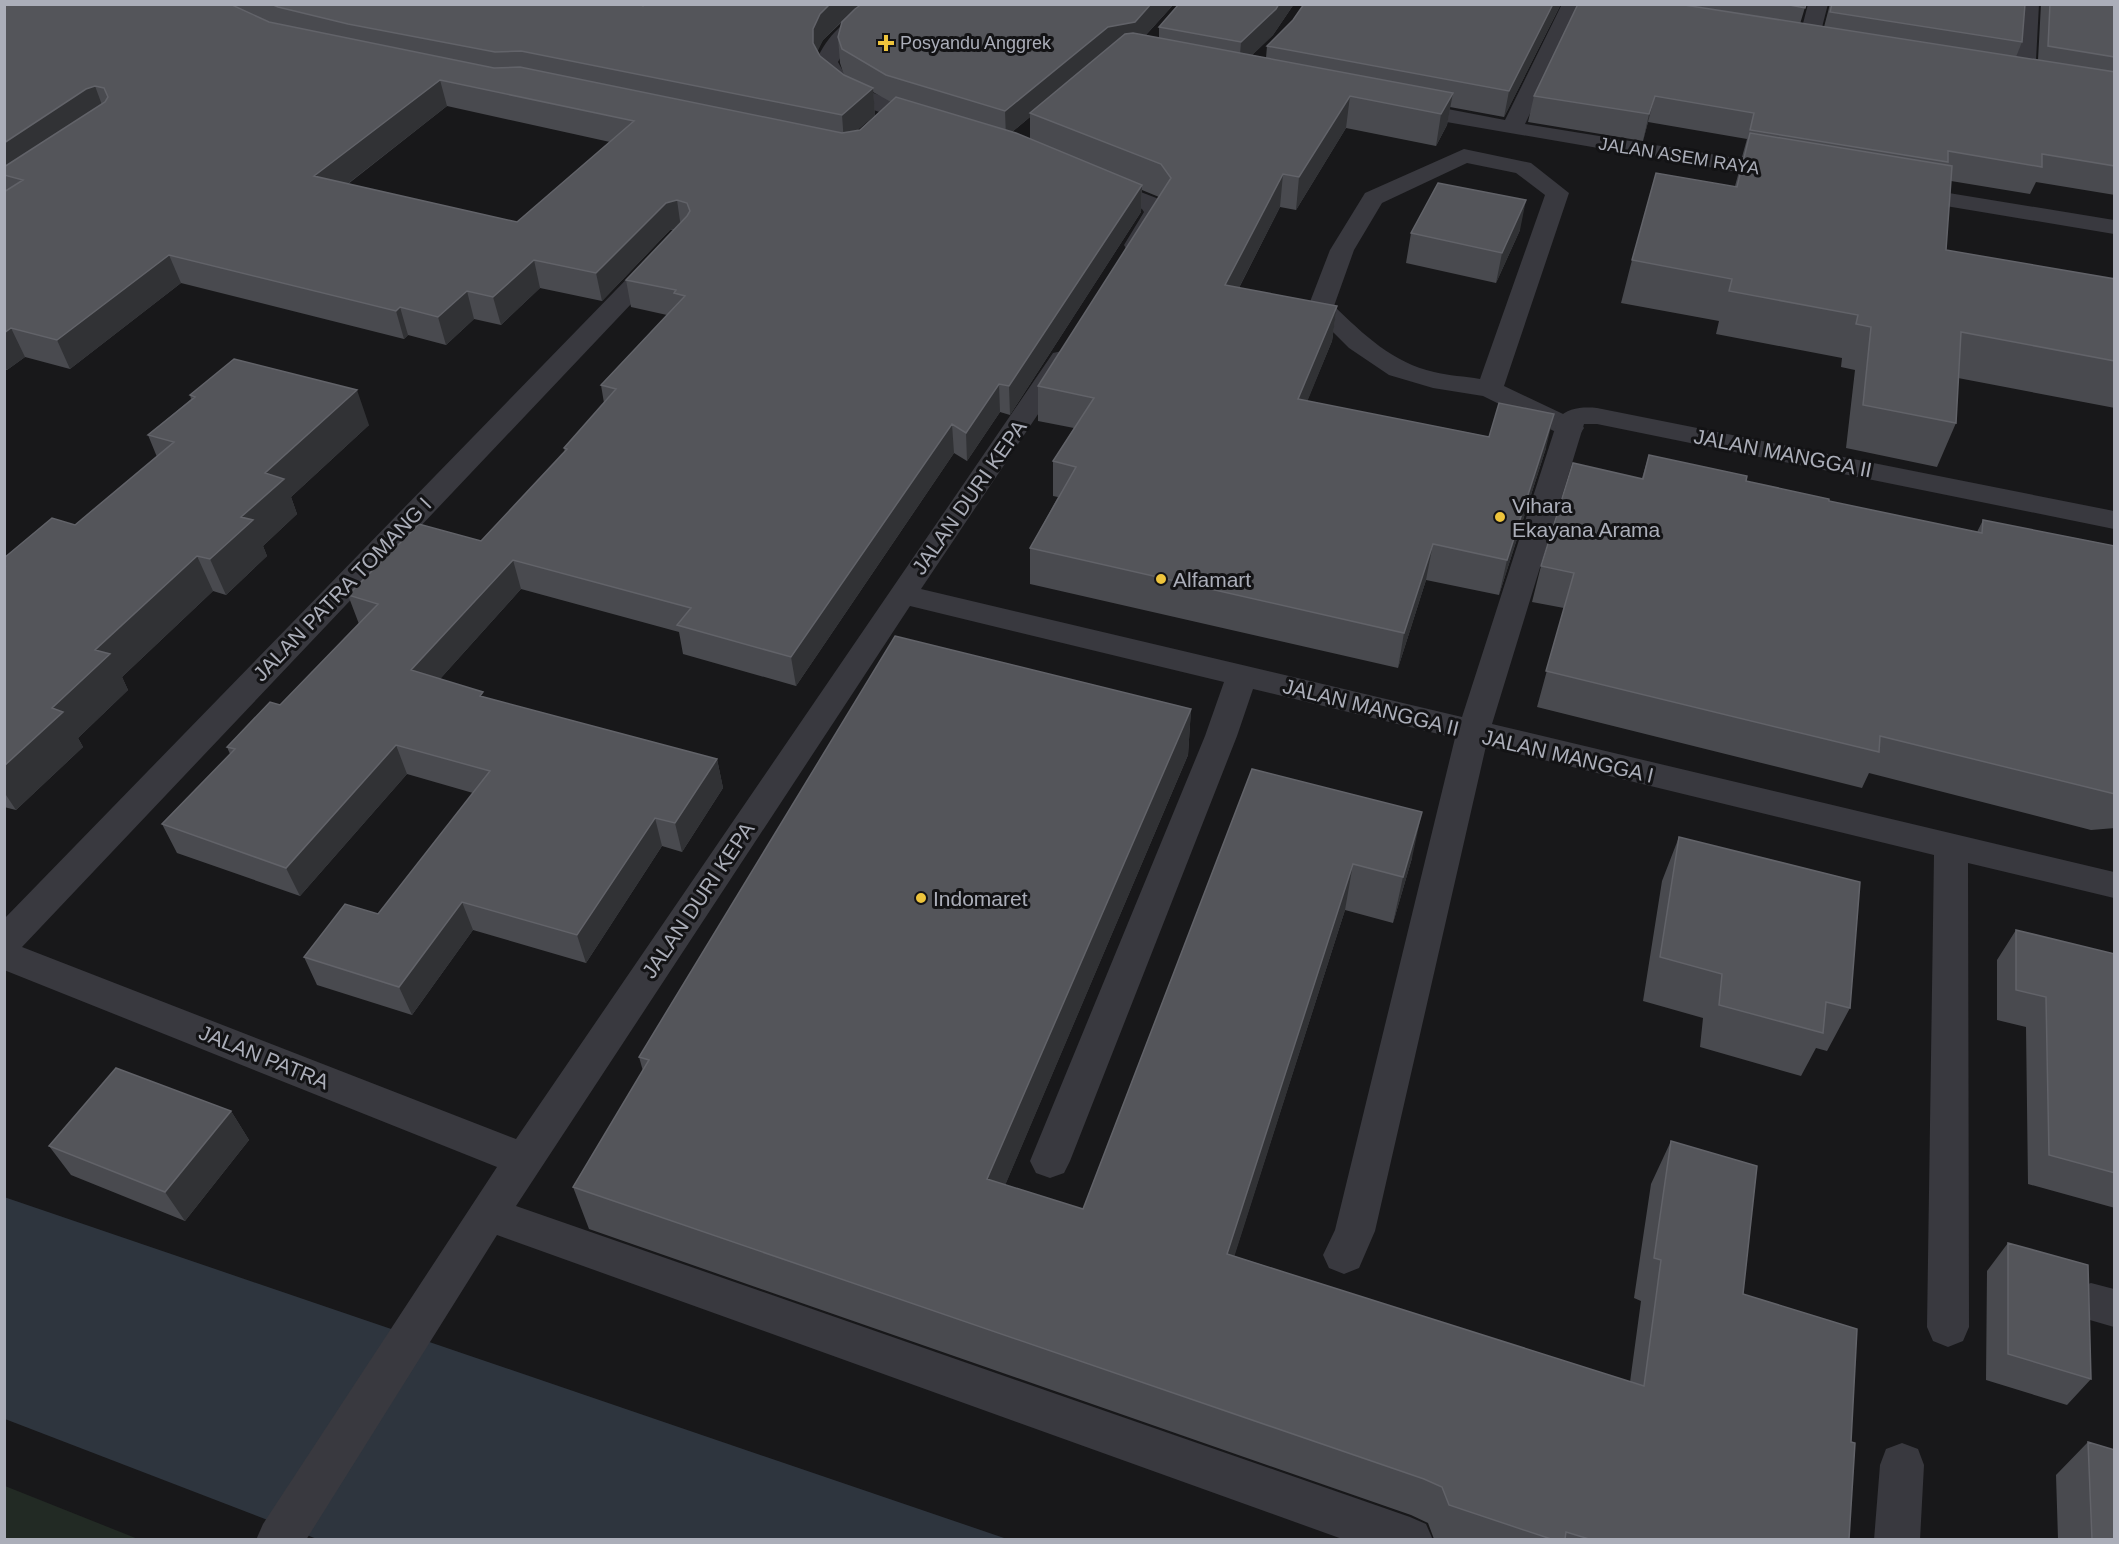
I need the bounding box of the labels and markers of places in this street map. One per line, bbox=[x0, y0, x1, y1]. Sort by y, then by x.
place label: Posyandu Anggrek bbox=[900, 33, 1052, 53]
marker: Posyandu Anggrek bbox=[877, 34, 895, 52]
place label: Vihara Ekayana Arama bbox=[1512, 494, 1661, 541]
marker: Vihara Ekayana Arama bbox=[1493, 510, 1507, 524]
place label: Alfamart bbox=[1173, 568, 1251, 591]
marker: Alfamart bbox=[1154, 572, 1168, 586]
place label: Indomaret bbox=[933, 887, 1028, 910]
marker: Indomaret bbox=[914, 891, 928, 905]

